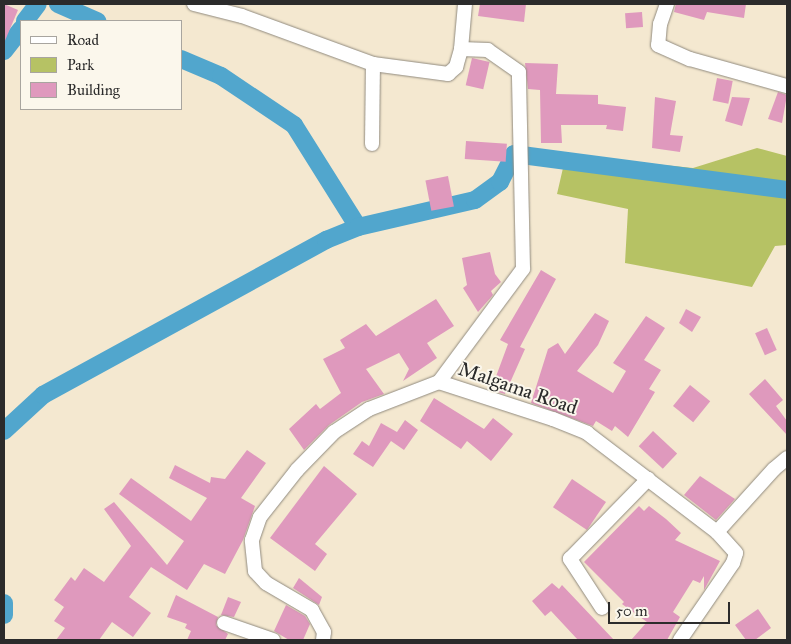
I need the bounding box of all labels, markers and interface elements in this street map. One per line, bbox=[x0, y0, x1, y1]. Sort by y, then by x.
legend bbox=[20, 20, 182, 110]
text: Road bbox=[67, 31, 99, 49]
text: Park bbox=[67, 56, 94, 74]
text: Building bbox=[67, 81, 120, 99]
street label: Malgama Road bbox=[455, 356, 581, 420]
scale bar bbox=[611, 592, 734, 624]
text: 50 m bbox=[616, 602, 648, 620]

